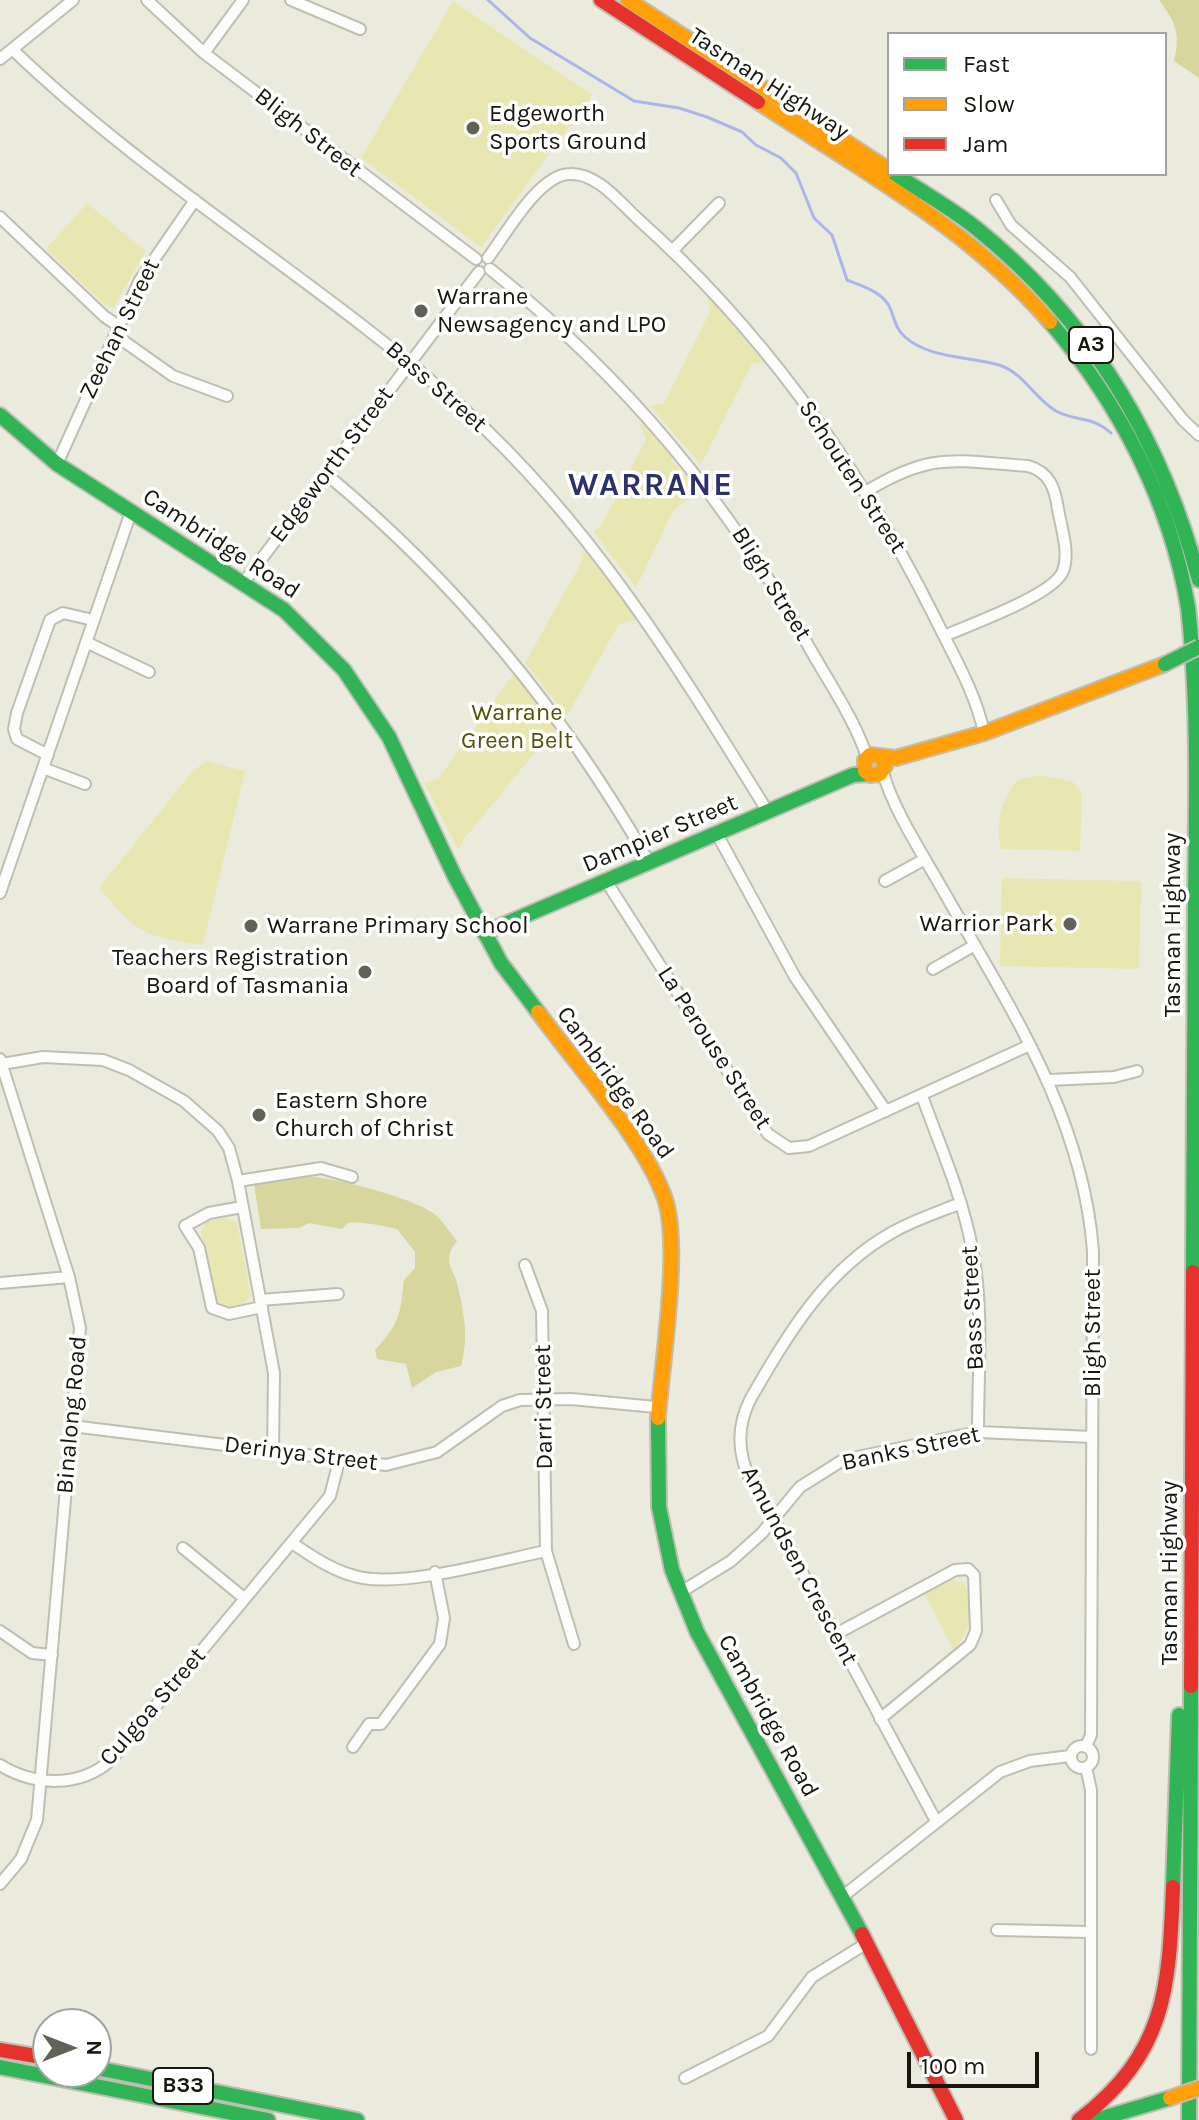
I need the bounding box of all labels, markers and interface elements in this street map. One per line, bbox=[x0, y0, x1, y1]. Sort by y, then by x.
street label: Tasman Highway bbox=[684, 22, 854, 146]
legend bbox=[887, 32, 1167, 176]
text: Fast bbox=[963, 50, 1010, 78]
street label: Bligh Street bbox=[249, 82, 367, 184]
text: Slow bbox=[963, 90, 1015, 118]
place label: Edgeworth Sports Ground bbox=[489, 100, 647, 156]
marker: Edgeworth Sports Ground bbox=[464, 119, 482, 137]
text: Jam bbox=[963, 130, 1008, 158]
street label: Zeehan Street bbox=[74, 254, 166, 404]
place label: Warrane Newsagency and LPO bbox=[437, 283, 666, 339]
marker: Warrane Newsagency and LPO bbox=[412, 302, 430, 320]
road number: A3 bbox=[1069, 327, 1113, 363]
street label: Bass Street bbox=[379, 335, 493, 439]
street label: Edgeworth Street bbox=[264, 381, 400, 549]
street label: Schouten Street bbox=[792, 395, 912, 559]
district label: WARRANE bbox=[568, 467, 734, 505]
street label: Cambridge Road bbox=[137, 483, 305, 605]
street label: Bligh Street bbox=[725, 522, 817, 646]
park label: Warrane Green Belt bbox=[461, 699, 573, 755]
street label: Dampier Street bbox=[578, 788, 742, 880]
street label: Tasman Highway bbox=[1159, 833, 1187, 1017]
place label: Warrior Park bbox=[919, 910, 1054, 938]
place label: Warrane Primary School bbox=[267, 912, 529, 940]
marker: Warrior Park bbox=[1061, 915, 1079, 933]
marker: Warrane Primary School bbox=[242, 917, 260, 935]
place label: Teachers Registration Board of Tasmania bbox=[112, 944, 349, 1000]
street label: La Perouse Street bbox=[651, 961, 777, 1135]
marker: Teachers Registration Board of Tasmania bbox=[356, 963, 374, 981]
street label: Cambridge Road bbox=[550, 1001, 680, 1165]
place label: Eastern Shore Church of Christ bbox=[275, 1087, 454, 1143]
marker: Eastern Shore Church of Christ bbox=[250, 1106, 268, 1124]
street label: Bass Street bbox=[955, 1245, 991, 1371]
street label: Bligh Street bbox=[1079, 1269, 1107, 1397]
street label: Binalong Road bbox=[51, 1335, 93, 1495]
street label: Darri Street bbox=[529, 1344, 559, 1470]
street label: Banks Street bbox=[839, 1420, 983, 1478]
street label: Derinya Street bbox=[223, 1430, 379, 1478]
street label: Amundsen Crescent bbox=[734, 1462, 864, 1670]
street label: Tasman Highway bbox=[1156, 1481, 1184, 1665]
street label: Cambridge Road bbox=[711, 1630, 825, 1802]
street label: Culgoa Street bbox=[94, 1642, 212, 1772]
north arrow bbox=[32, 2008, 112, 2088]
scale bar bbox=[911, 2036, 1043, 2086]
text: N bbox=[81, 2040, 107, 2056]
text: 100 m bbox=[921, 2052, 986, 2080]
road number: B33 bbox=[153, 2068, 213, 2104]

